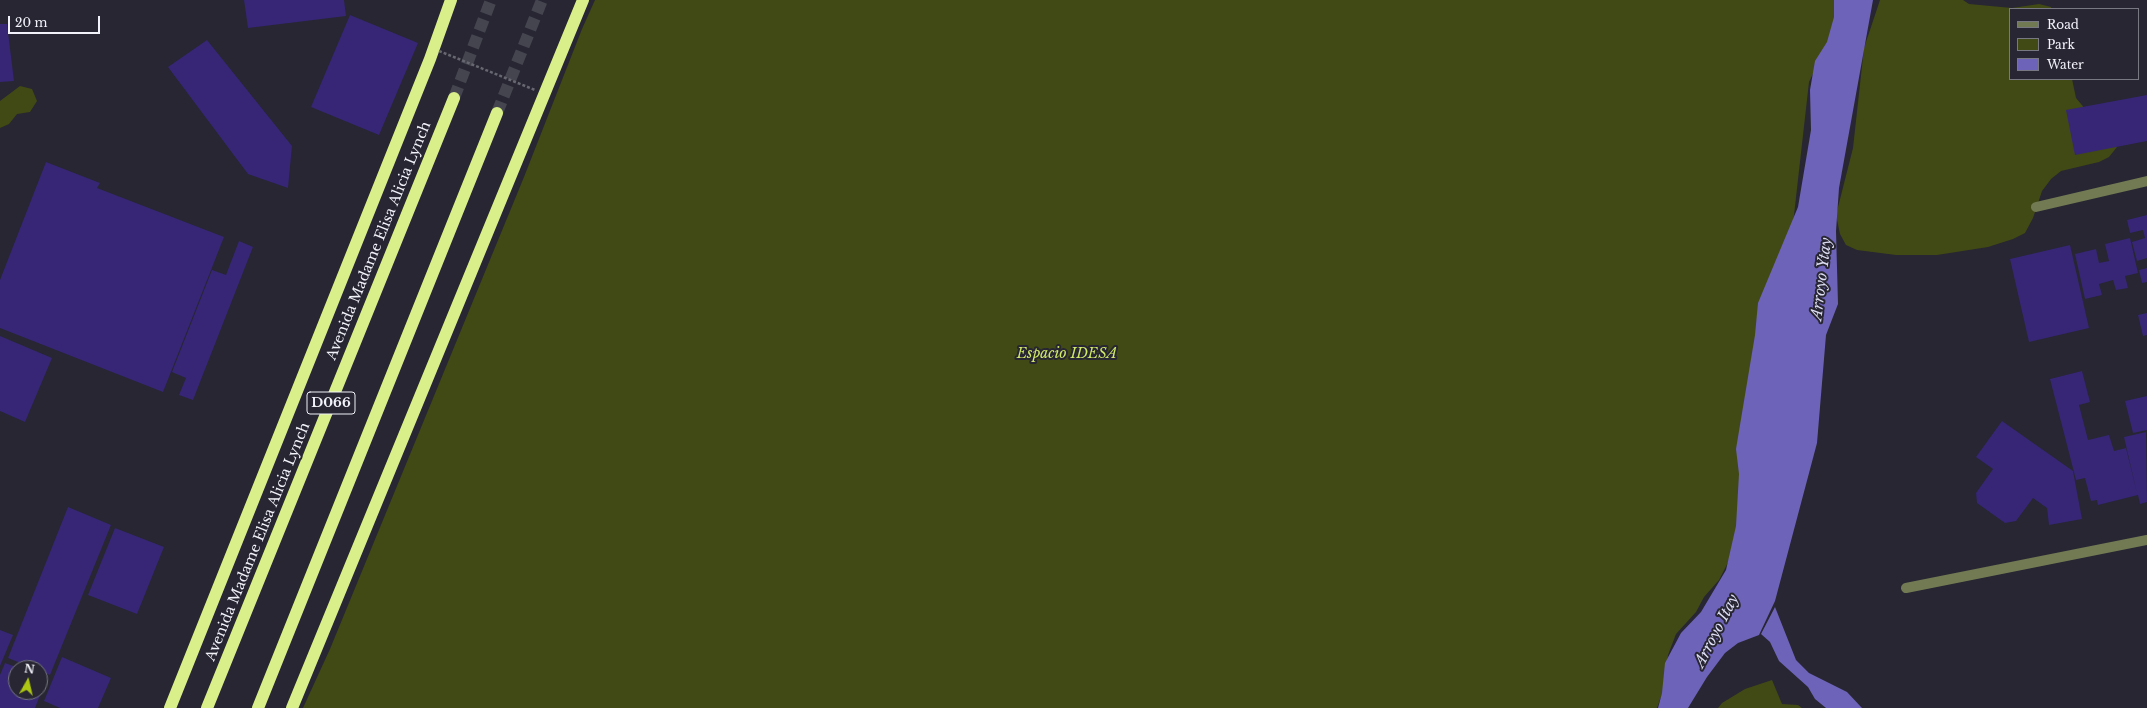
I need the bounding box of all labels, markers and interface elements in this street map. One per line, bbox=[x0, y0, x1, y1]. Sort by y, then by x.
scale bar bbox=[10, 8, 102, 34]
legend bbox=[2009, 8, 2139, 80]
text: 20 m bbox=[15, 15, 47, 30]
text: Road bbox=[2047, 17, 2079, 32]
text: Park bbox=[2047, 37, 2075, 52]
text: Water bbox=[2047, 57, 2084, 72]
street label: Avenida Madame Elisa Alicia Lynch bbox=[323, 119, 435, 363]
water label: Arroyo Ytay bbox=[1808, 237, 1836, 321]
park label: Espacio IDESA bbox=[1017, 346, 1117, 362]
road number: D066 bbox=[307, 392, 355, 414]
street label: Avenida Madame Elisa Alicia Lynch bbox=[202, 420, 314, 664]
water label: Arroyo Itay bbox=[1691, 592, 1743, 670]
north arrow bbox=[8, 660, 48, 700]
text: N bbox=[23, 661, 36, 677]

